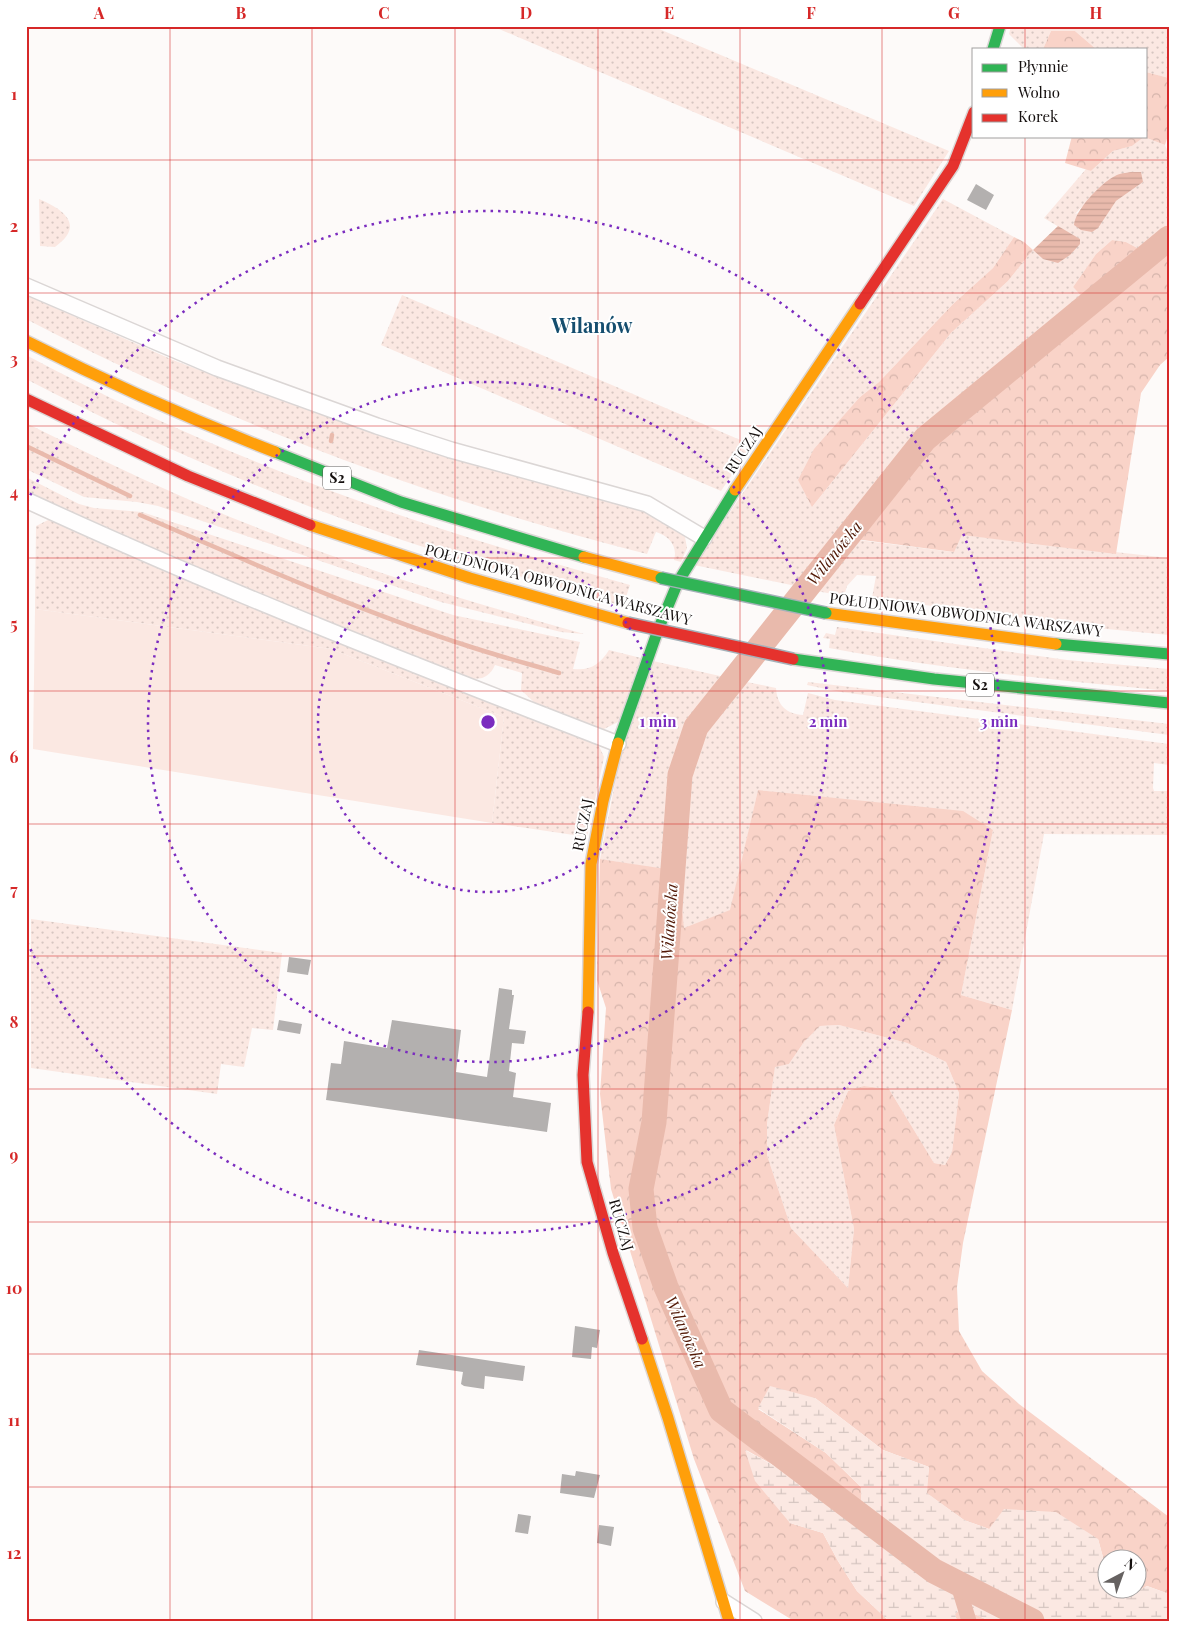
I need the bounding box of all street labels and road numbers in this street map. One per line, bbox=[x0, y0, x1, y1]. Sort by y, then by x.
street label: RUCZAJ bbox=[720, 422, 766, 477]
road number: S2 bbox=[323, 466, 351, 489]
street label: POŁUDNIOWA OBWODNICA WARSZAWY bbox=[423, 539, 694, 629]
street label: POŁUDNIOWA OBWODNICA WARSZAWY bbox=[828, 587, 1104, 641]
road number: S2 bbox=[966, 674, 994, 696]
street label: RUCZAJ bbox=[567, 797, 597, 853]
street label: RUCZAJ bbox=[605, 1196, 639, 1253]

